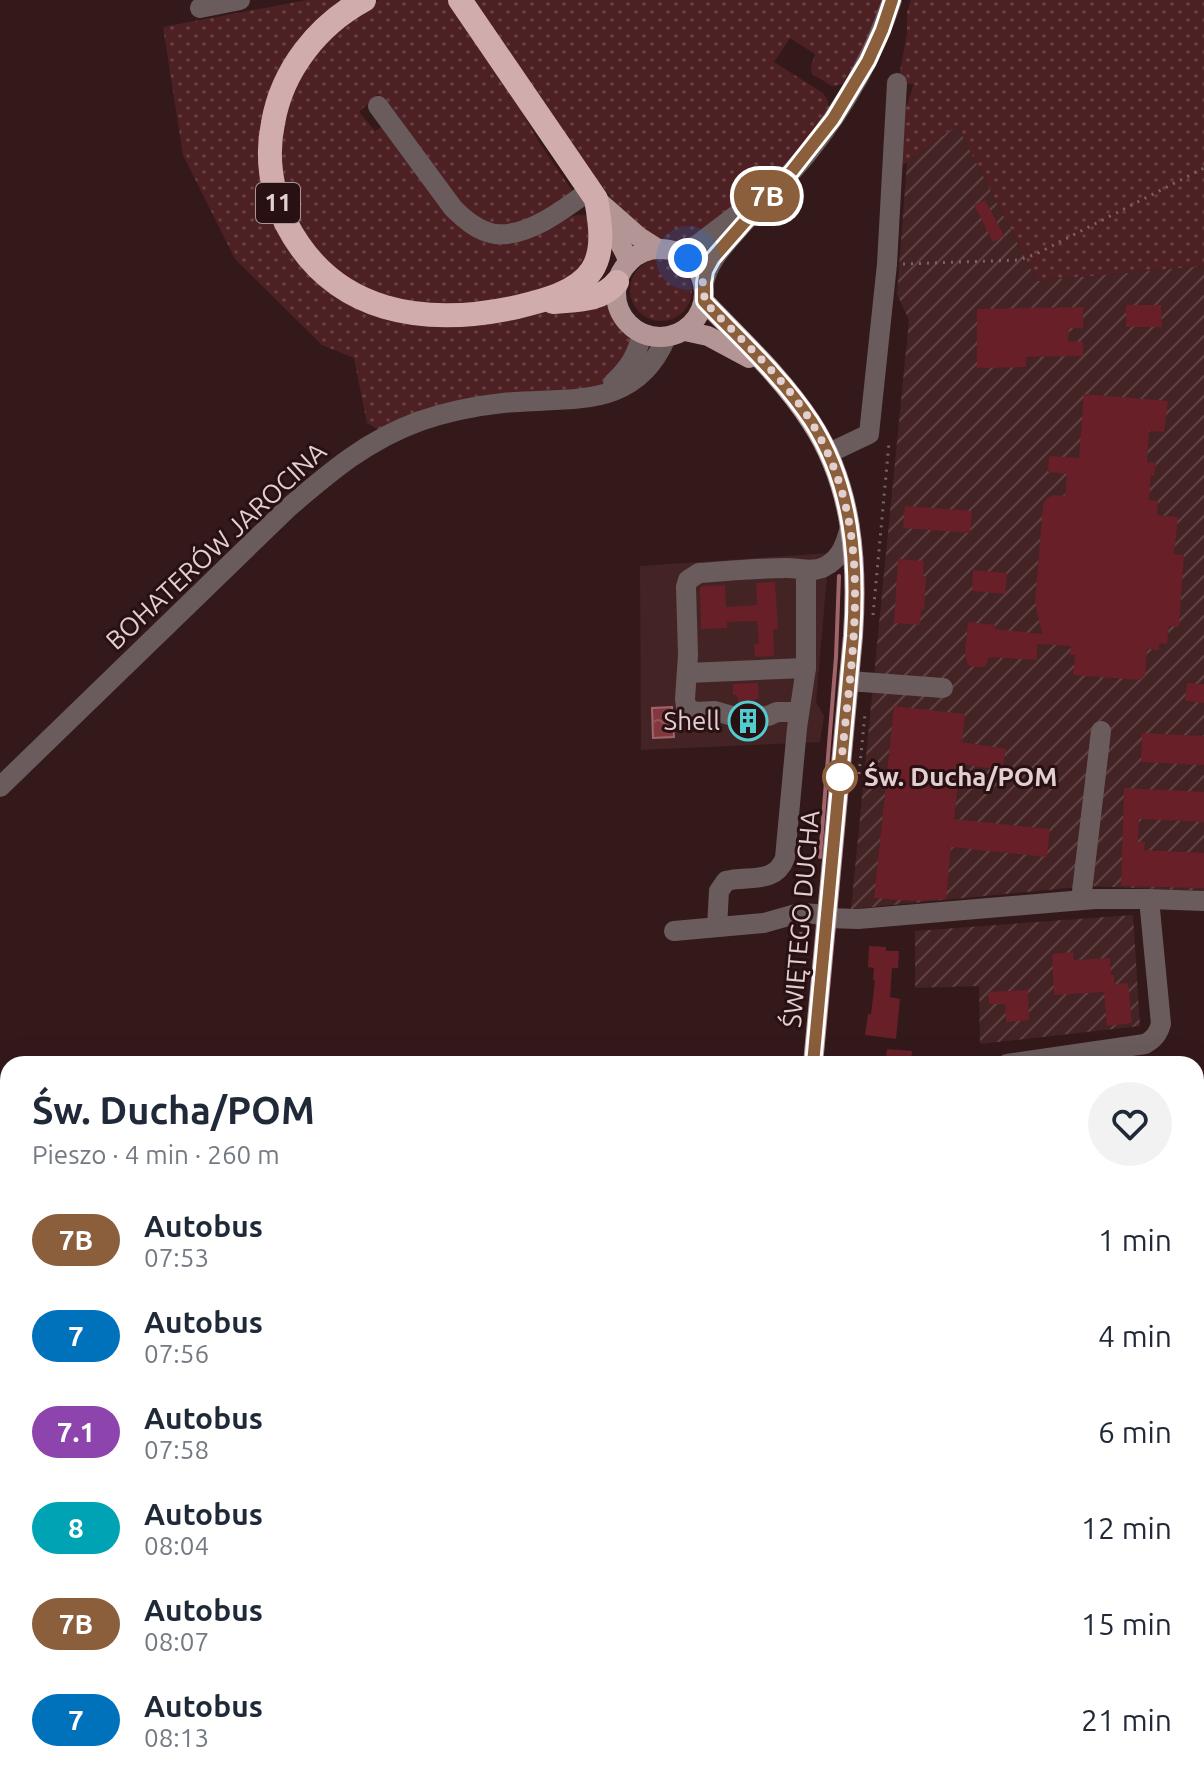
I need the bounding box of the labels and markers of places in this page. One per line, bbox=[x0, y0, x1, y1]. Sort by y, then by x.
building icon: Shell bbox=[727, 700, 769, 742]
place label: Shell bbox=[664, 706, 720, 735]
marker: Św. Ducha/POM bbox=[823, 760, 857, 794]
place label: Św. Ducha/POM bbox=[864, 761, 1057, 791]

